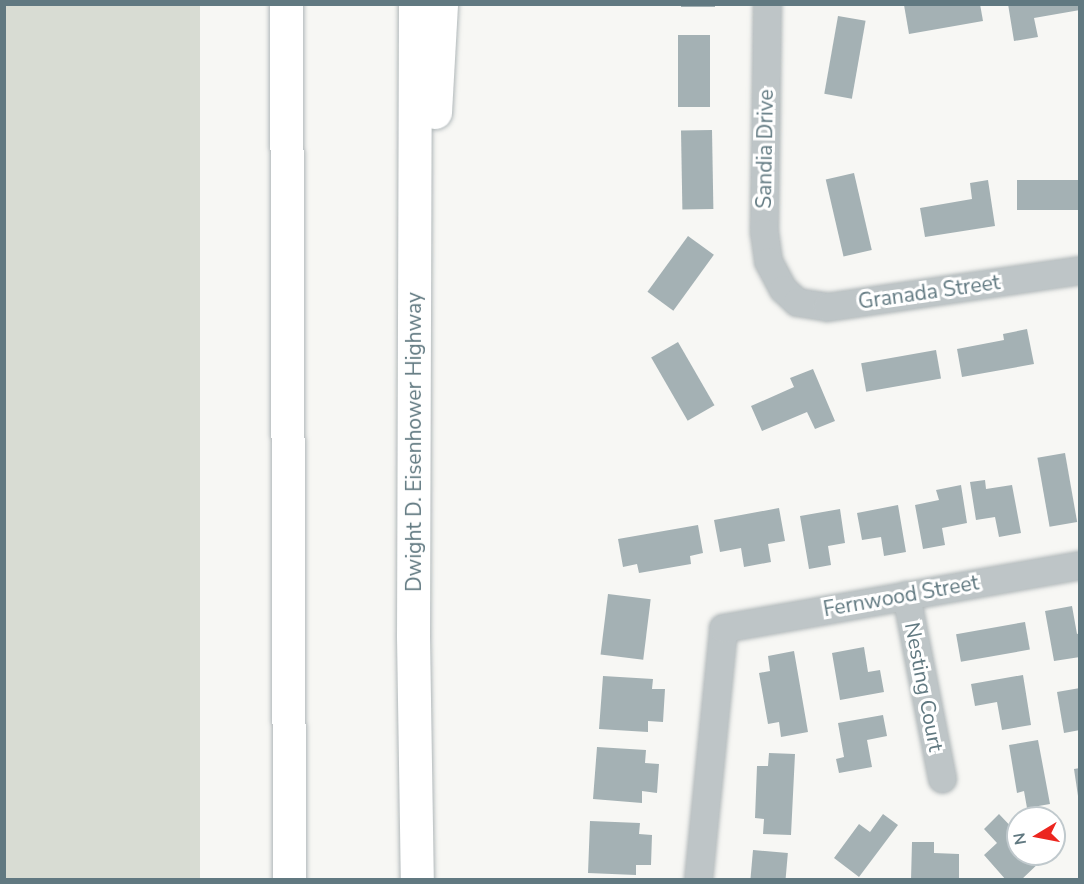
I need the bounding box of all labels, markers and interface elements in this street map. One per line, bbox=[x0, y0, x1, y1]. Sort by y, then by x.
street label: Sandia Drive bbox=[751, 89, 779, 209]
street label: Granada Street bbox=[856, 270, 1002, 314]
street label: Dwight D. Eisenhower Highway bbox=[401, 292, 427, 592]
street label: Fernwood Street bbox=[821, 570, 981, 622]
street label: Nesting Court bbox=[899, 620, 949, 754]
north arrow bbox=[1006, 806, 1066, 866]
text: N bbox=[1008, 831, 1032, 847]

